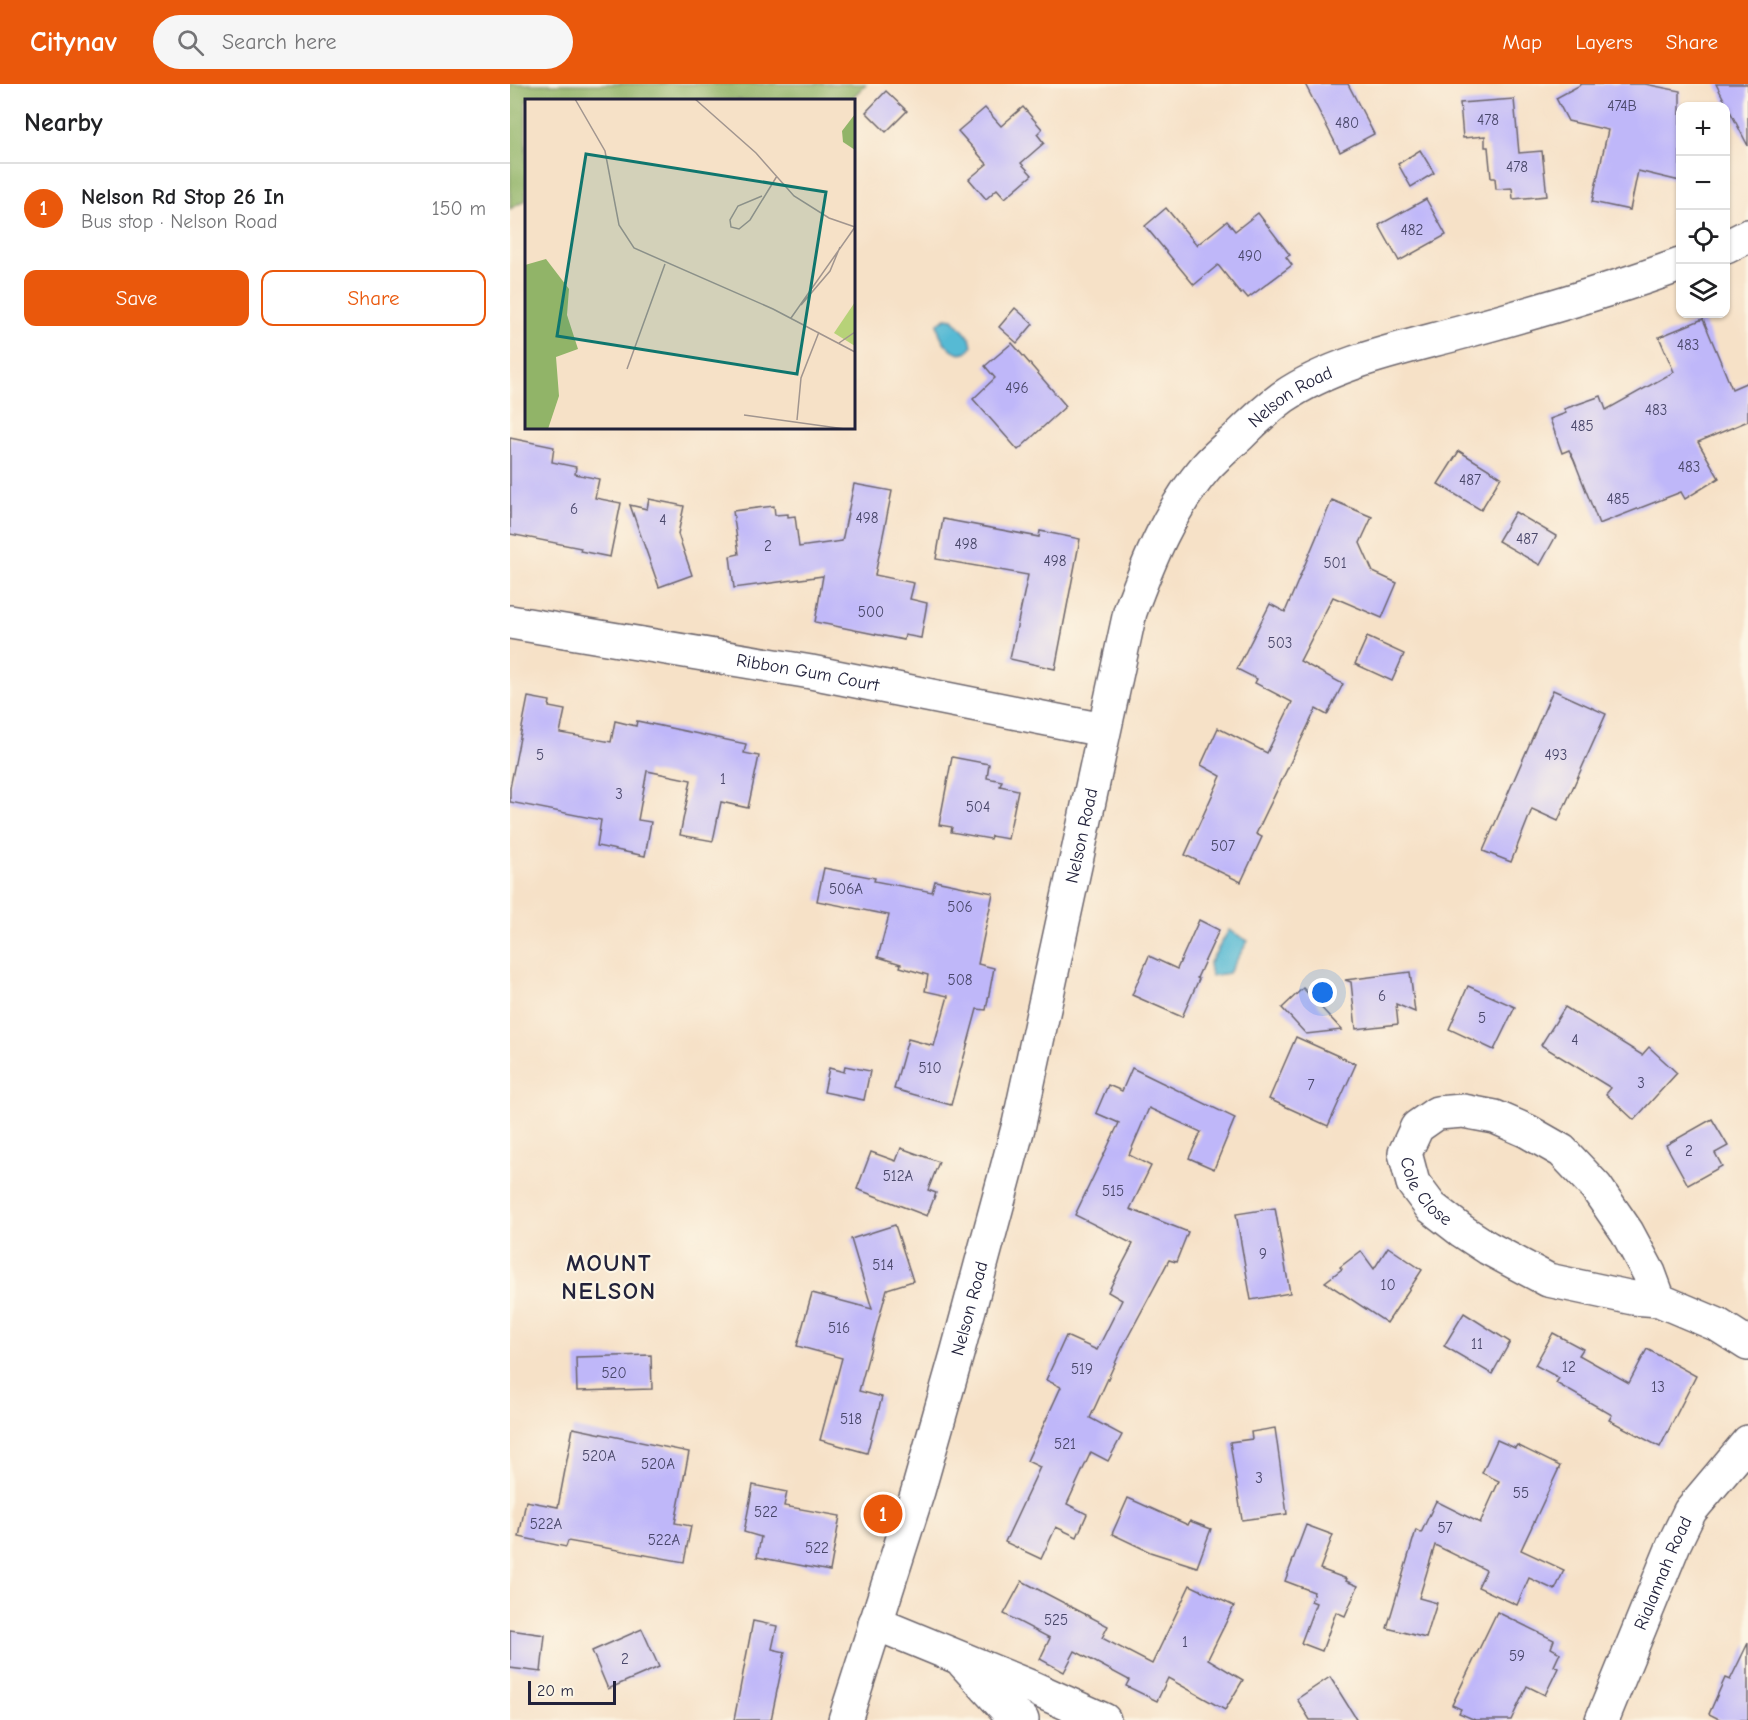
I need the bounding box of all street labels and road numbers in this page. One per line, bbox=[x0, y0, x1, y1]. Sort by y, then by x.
street label: Nelson Road bbox=[1244, 362, 1335, 432]
street label: Ribbon Gum Court bbox=[735, 649, 882, 696]
street label: Nelson Road bbox=[1061, 786, 1102, 885]
street label: Cole Close bbox=[1396, 1154, 1456, 1230]
street label: Nelson Road bbox=[947, 1259, 992, 1358]
street label: Rialannah Road bbox=[1630, 1513, 1696, 1633]

